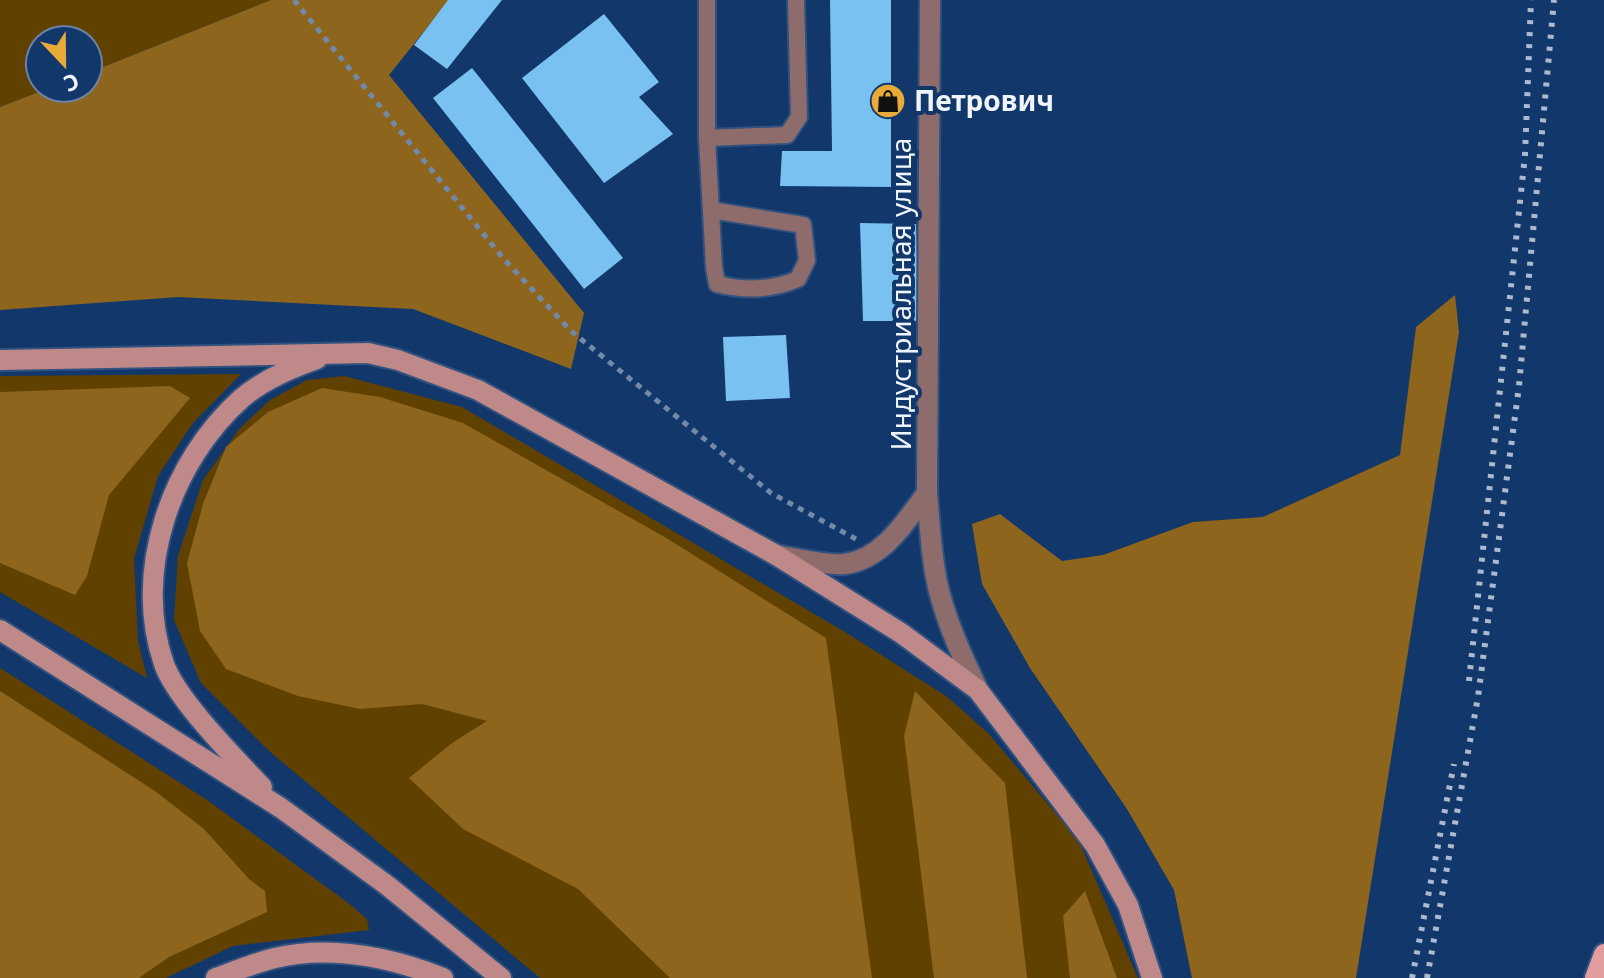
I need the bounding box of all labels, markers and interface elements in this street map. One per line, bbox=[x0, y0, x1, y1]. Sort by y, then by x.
north arrow bbox=[24, 24, 104, 104]
text: С bbox=[60, 67, 84, 100]
place label: Петрович bbox=[914, 81, 1054, 119]
shop icon: Петрович bbox=[869, 82, 907, 120]
street label: Индустриальная улица bbox=[881, 138, 919, 450]

